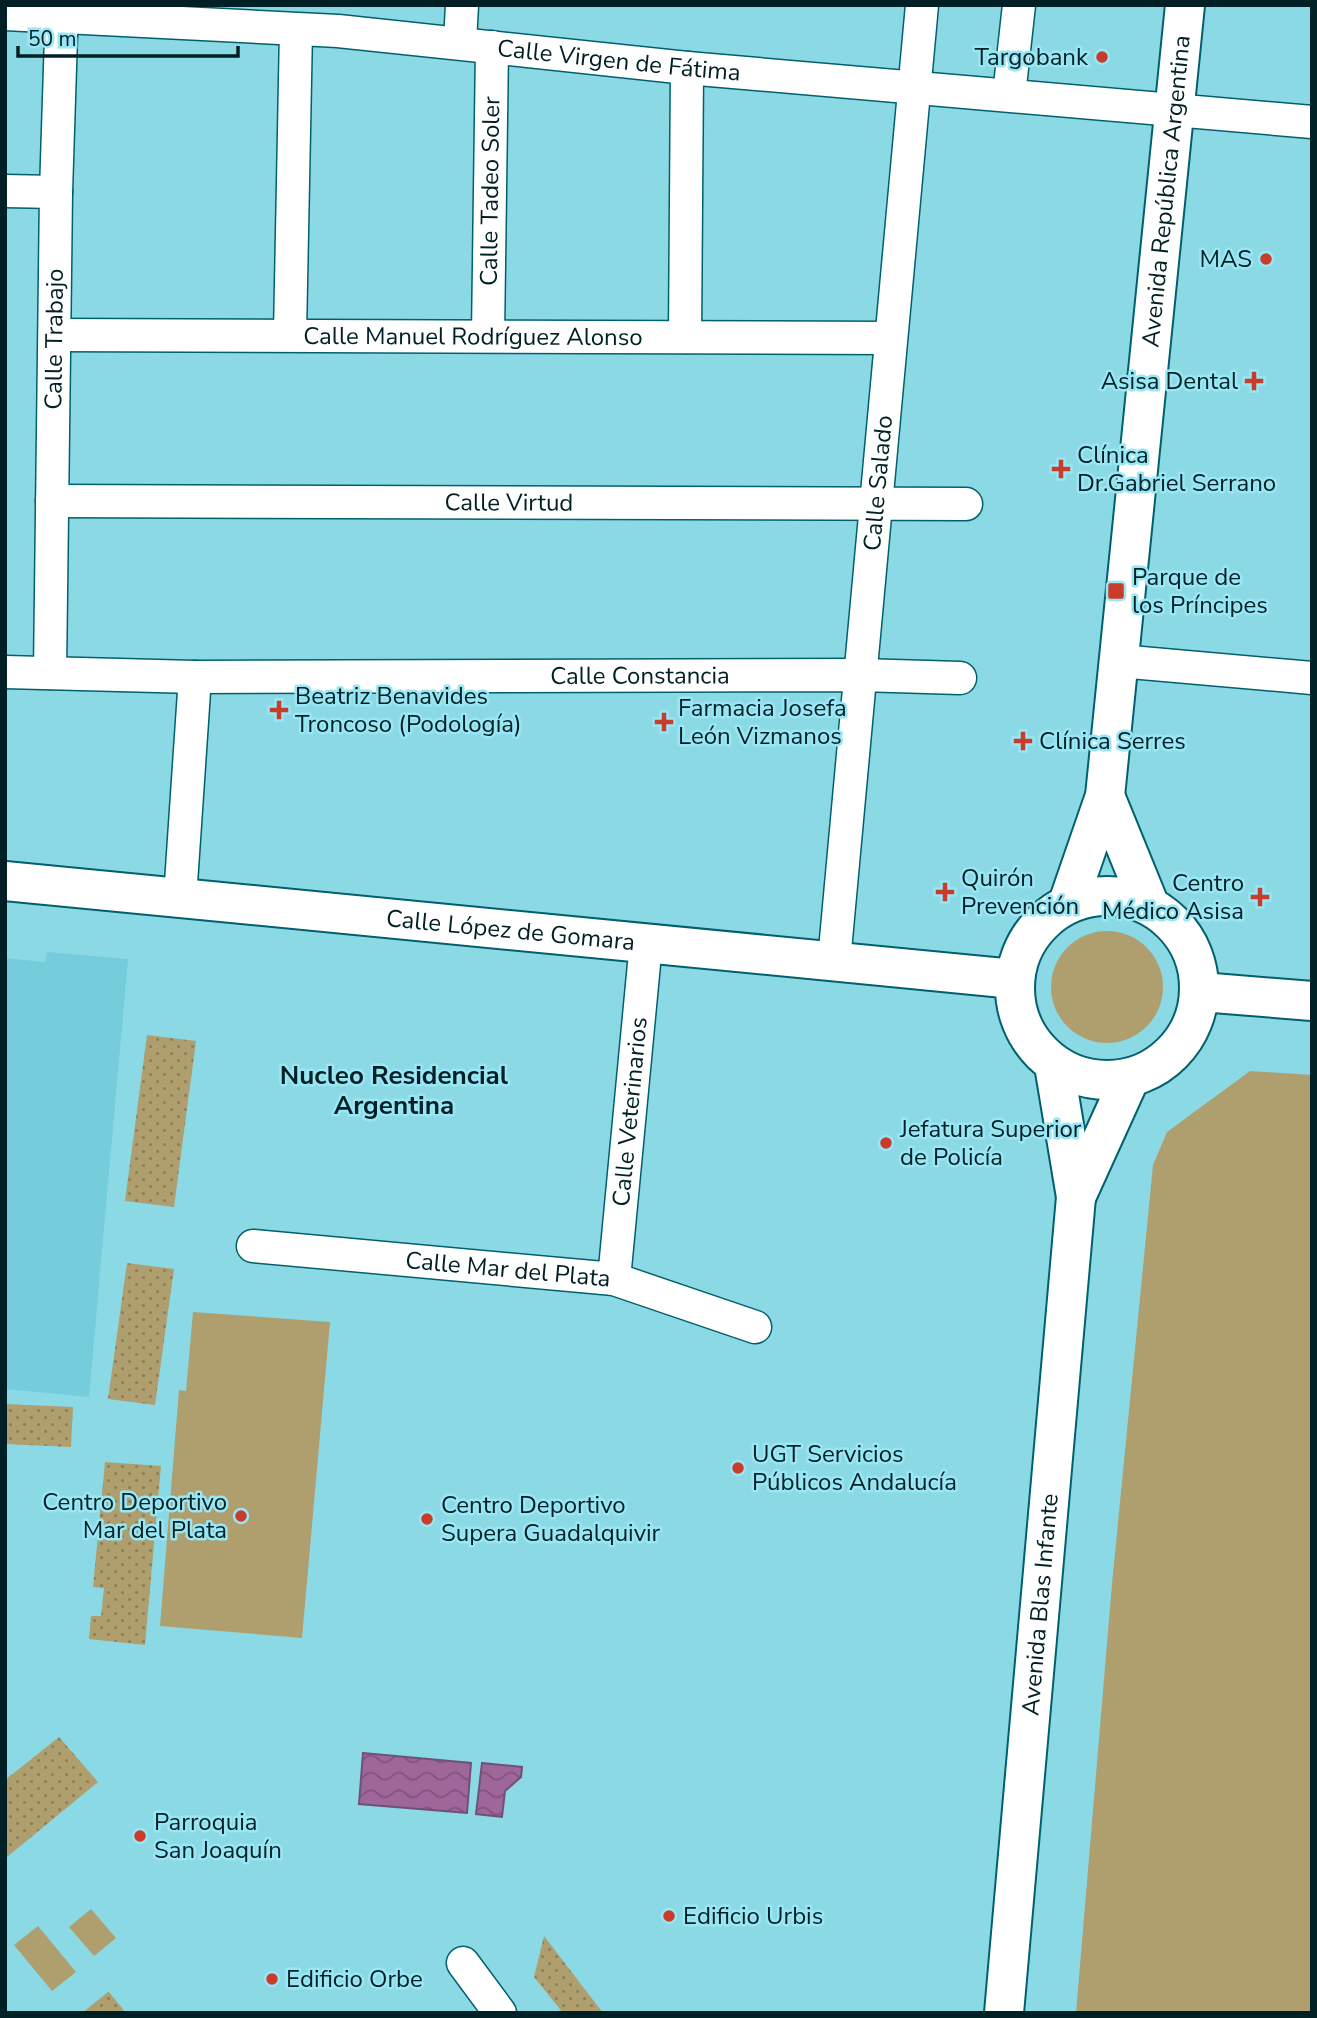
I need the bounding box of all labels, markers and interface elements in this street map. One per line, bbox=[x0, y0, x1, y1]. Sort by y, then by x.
scale bar bbox=[18, 14, 238, 58]
text: 50 m bbox=[28, 25, 77, 53]
street label: Calle Virgen de Fátima bbox=[496, 32, 742, 89]
street label: Avenida República Argentina bbox=[1134, 34, 1198, 349]
place label: Targobank bbox=[974, 41, 1089, 73]
marker: Targobank bbox=[1094, 49, 1110, 65]
street label: Calle Tadeo Soler bbox=[473, 96, 507, 286]
place label: MAS bbox=[1199, 243, 1252, 275]
marker: MAS bbox=[1258, 251, 1274, 267]
street label: Calle Trabajo bbox=[37, 268, 71, 410]
street label: Calle Manuel Rodríguez Alonso bbox=[303, 320, 643, 353]
place label: Asisa Dental bbox=[1101, 365, 1238, 397]
marker: Asisa Dental bbox=[1244, 371, 1264, 391]
street label: Calle Salado bbox=[856, 414, 900, 552]
place label: Clínica Dr.Gabriel Serrano bbox=[1077, 439, 1276, 499]
marker: Clínica Dr.Gabriel Serrano bbox=[1051, 459, 1071, 479]
street label: Calle Virtud bbox=[445, 486, 573, 519]
place label: Parque de los Príncipes bbox=[1132, 561, 1268, 621]
marker: Parque de los Príncipes bbox=[1106, 581, 1126, 601]
street label: Calle Constancia bbox=[550, 659, 730, 692]
place label: Beatriz Benavides Troncoso (Podología) bbox=[295, 680, 522, 740]
place label: Farmacia Josefa León Vizmanos bbox=[678, 692, 847, 752]
marker: Beatriz Benavides Troncoso (Podología) bbox=[269, 700, 289, 720]
marker: Farmacia Josefa León Vizmanos bbox=[656, 714, 672, 730]
place label: Clínica Serres bbox=[1039, 725, 1186, 757]
marker: Clínica Serres bbox=[1013, 731, 1033, 751]
place label: Quirón Prevención bbox=[961, 862, 1079, 922]
place label: Centro Médico Asisa bbox=[1102, 867, 1244, 927]
marker: Quirón Prevención bbox=[935, 882, 955, 902]
marker: Centro Médico Asisa bbox=[1250, 887, 1270, 907]
street label: Calle López de Gomara bbox=[385, 902, 637, 958]
street label: Calle Veterinarios bbox=[605, 1016, 655, 1208]
district label: Nucleo Residencial Argentina bbox=[280, 1058, 509, 1123]
place label: Jefatura Superior de Policía bbox=[899, 1113, 1082, 1173]
marker: Jefatura Superior de Policía bbox=[878, 1135, 894, 1151]
street label: Calle Mar del Plata bbox=[404, 1244, 612, 1295]
place label: UGT Servicios Públicos Andalucía bbox=[752, 1438, 957, 1498]
marker: UGT Servicios Públicos Andalucía bbox=[730, 1460, 746, 1476]
place label: Centro Deportivo Mar del Plata bbox=[42, 1486, 227, 1546]
place label: Centro Deportivo Supera Guadalquivir bbox=[441, 1489, 661, 1549]
street label: Avenida Blas Infante bbox=[1014, 1492, 1066, 1717]
marker: Centro Deportivo Mar del Plata bbox=[233, 1508, 249, 1524]
marker: Centro Deportivo Supera Guadalquivir bbox=[419, 1511, 435, 1527]
place label: Parroquia San Joaquín bbox=[154, 1806, 282, 1866]
marker: Parroquia San Joaquín bbox=[132, 1828, 148, 1844]
place label: Edificio Urbis bbox=[683, 1900, 823, 1932]
marker: Edificio Urbis bbox=[661, 1908, 677, 1924]
place label: Edificio Orbe bbox=[286, 1963, 423, 1995]
marker: Edificio Orbe bbox=[264, 1971, 280, 1987]

